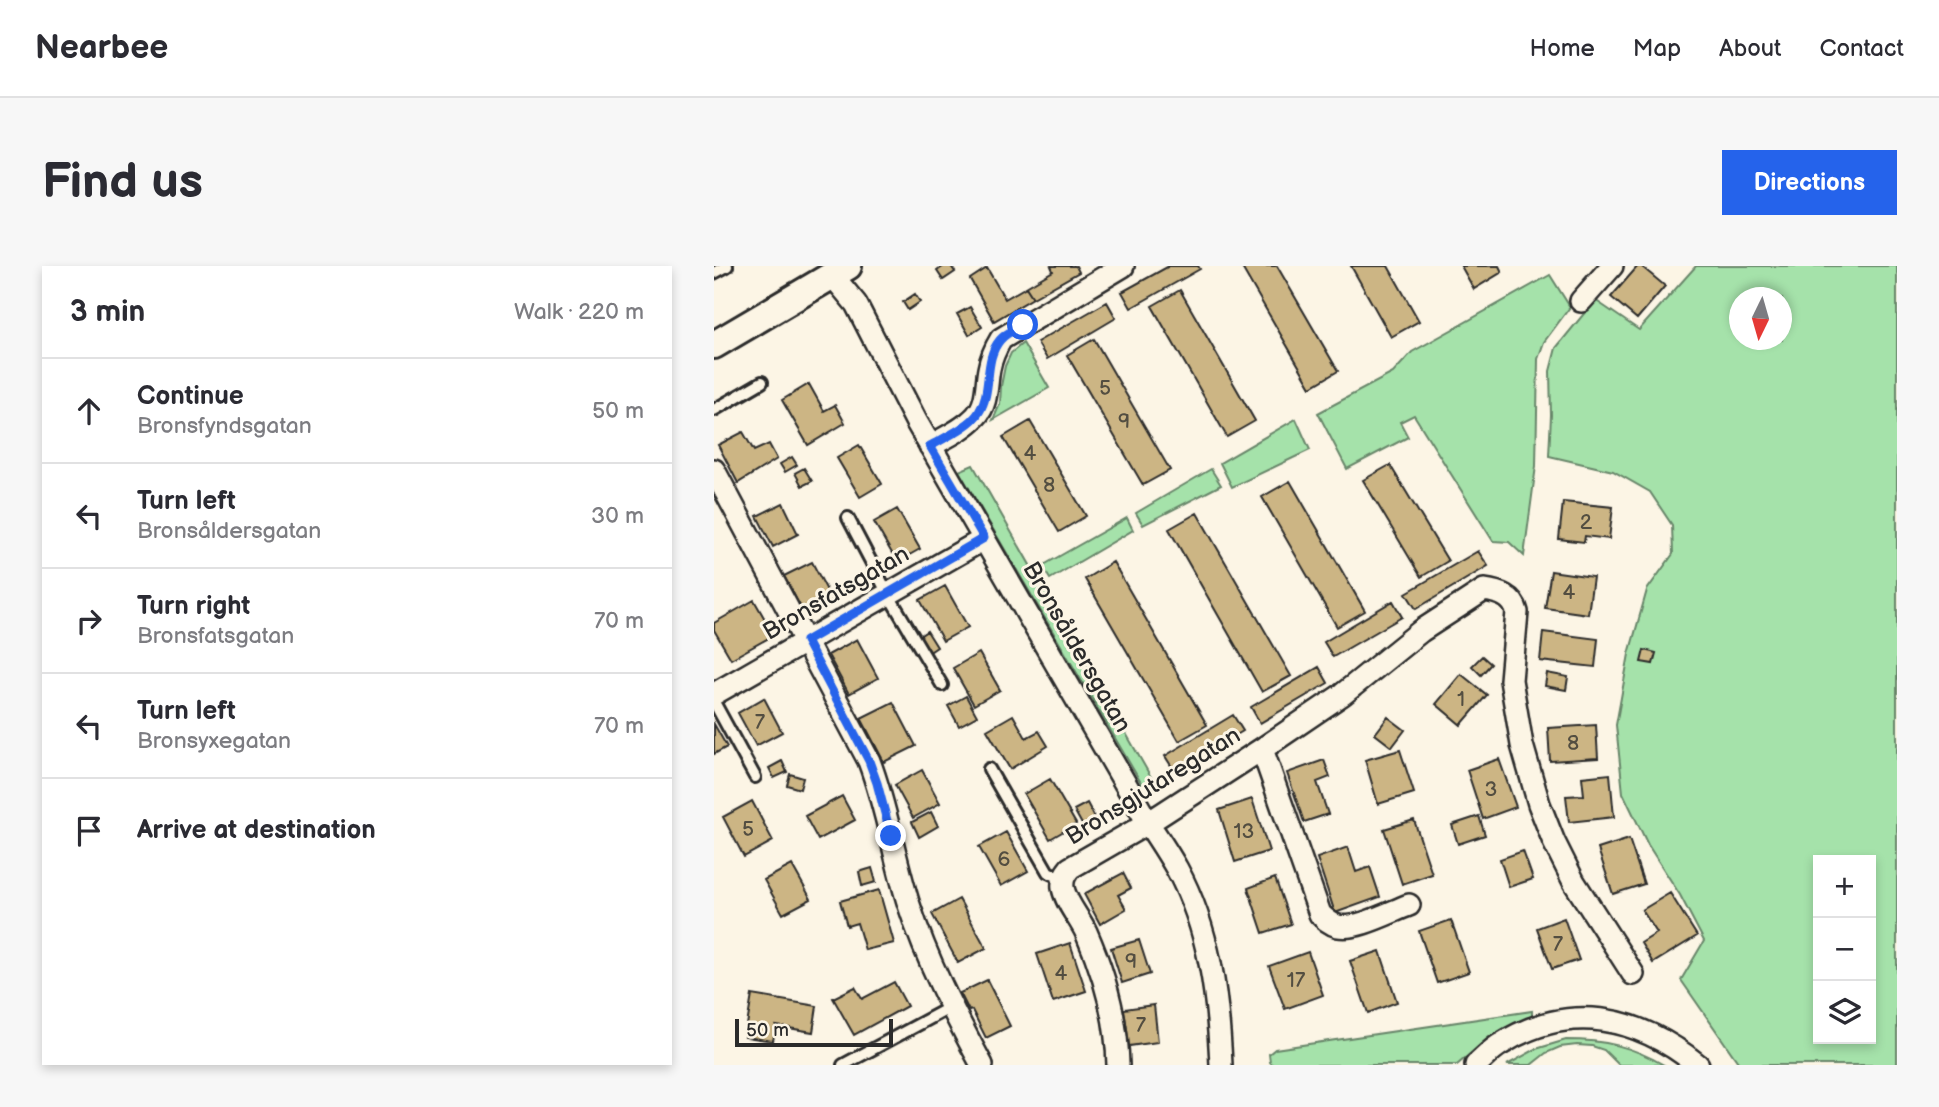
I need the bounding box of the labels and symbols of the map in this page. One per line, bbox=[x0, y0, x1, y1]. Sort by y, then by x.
north arrow bbox=[1729, 287, 1792, 350]
route start bbox=[1007, 309, 1038, 340]
house number: 5 bbox=[1099, 376, 1111, 401]
house number: 9 bbox=[1118, 409, 1130, 434]
house number: 4 bbox=[1024, 441, 1037, 466]
house number: 8 bbox=[1043, 473, 1055, 498]
house number: 2 bbox=[1580, 510, 1593, 535]
street label: Bronsfatsgatan bbox=[758, 539, 914, 647]
street label: Bronsåldersgatan bbox=[1016, 557, 1138, 737]
house number: 4 bbox=[1563, 580, 1576, 605]
house number: 1 bbox=[1457, 687, 1465, 712]
house number: 7 bbox=[755, 710, 766, 735]
street label: Bronsgjutaregatan bbox=[1060, 721, 1246, 851]
house number: 8 bbox=[1567, 731, 1579, 756]
house number: 3 bbox=[1485, 777, 1497, 802]
house number: 5 bbox=[742, 817, 754, 842]
house number: 13 bbox=[1233, 819, 1255, 844]
route end bbox=[875, 820, 906, 851]
house number: 6 bbox=[998, 847, 1011, 872]
house number: 7 bbox=[1553, 932, 1564, 957]
house number: 9 bbox=[1125, 949, 1137, 974]
house number: 4 bbox=[1055, 961, 1068, 986]
house number: 17 bbox=[1287, 968, 1306, 993]
house number: 7 bbox=[1136, 1013, 1147, 1038]
scale bar bbox=[735, 1016, 892, 1048]

